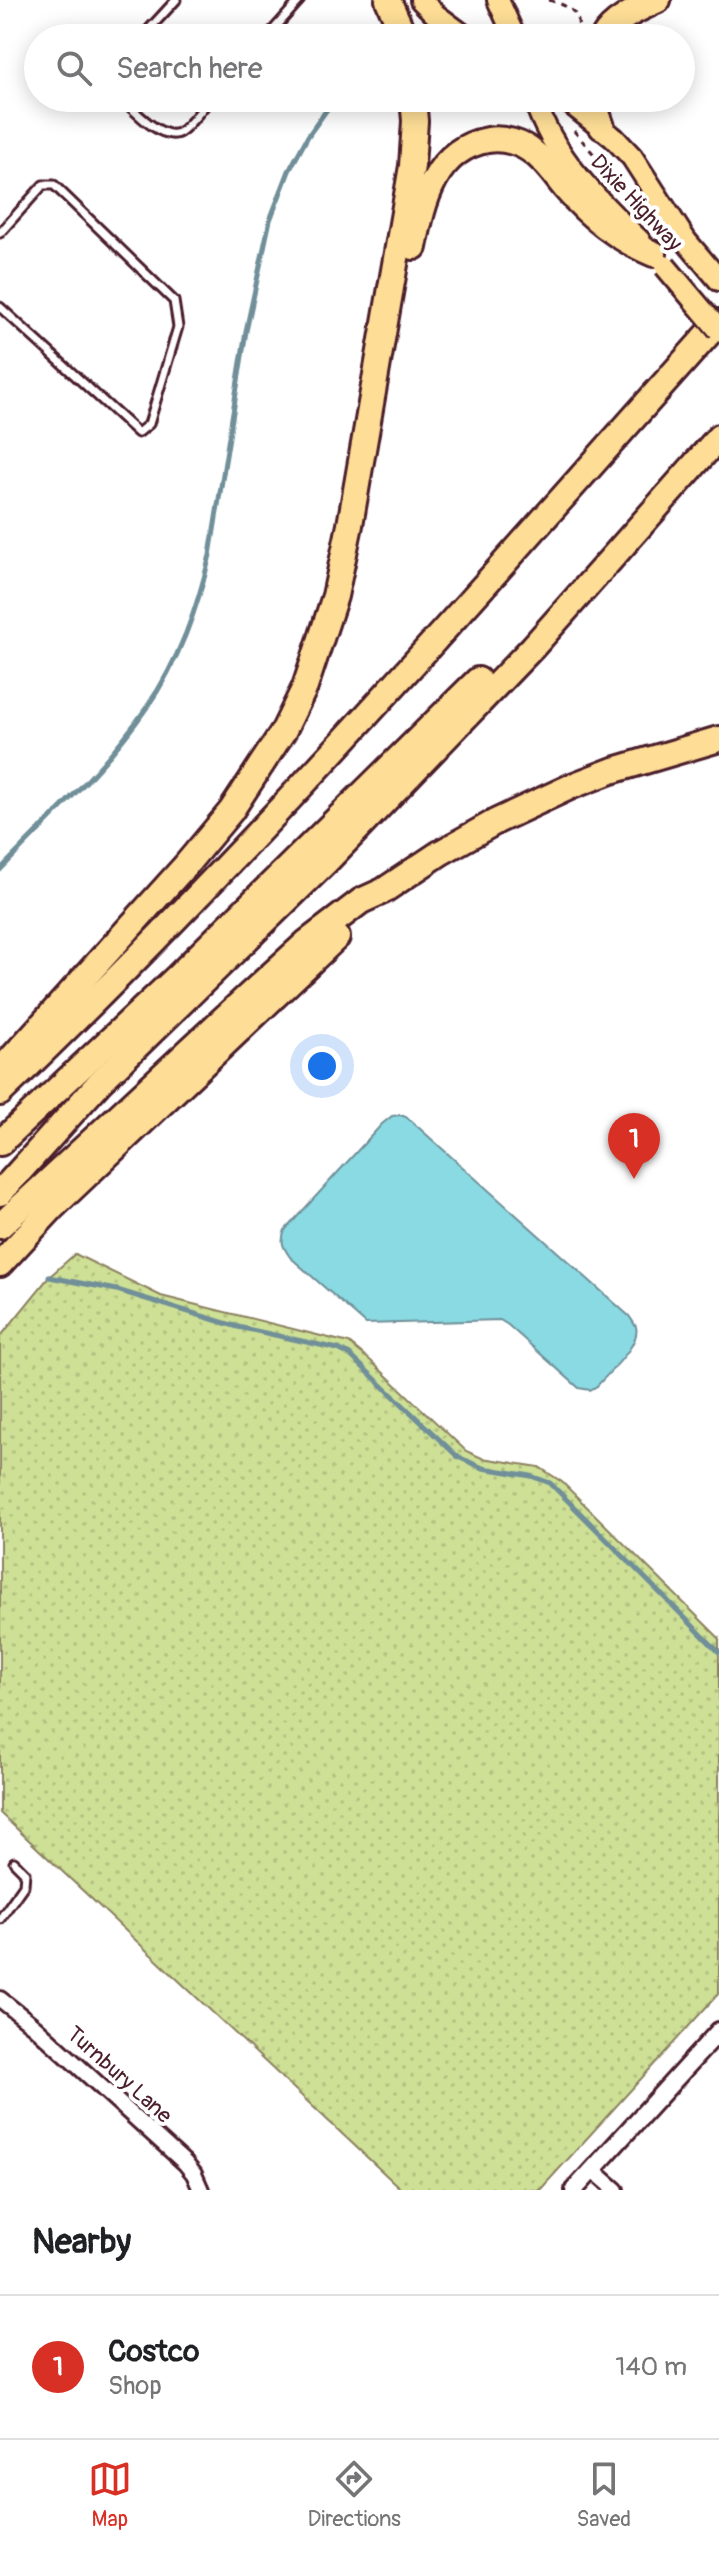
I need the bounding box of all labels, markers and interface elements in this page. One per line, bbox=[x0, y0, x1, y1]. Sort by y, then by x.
search box bbox=[24, 24, 695, 112]
icon: search bbox=[52, 46, 96, 90]
text: Search here bbox=[116, 50, 263, 87]
street label: Dixie Highway bbox=[584, 148, 688, 257]
your location bbox=[302, 1046, 342, 1086]
pin: 1 bbox=[608, 1113, 660, 1179]
street label: Turnbury Lane bbox=[61, 2020, 178, 2129]
text: Nearby bbox=[32, 2221, 131, 2264]
text: Costco bbox=[108, 2333, 199, 2370]
text: 1 bbox=[53, 2351, 63, 2383]
text: 140 m bbox=[615, 2351, 687, 2383]
text: Shop bbox=[108, 2370, 162, 2402]
tab: Map bbox=[88, 2457, 132, 2533]
tab: Directions bbox=[308, 2457, 401, 2533]
tab: Saved bbox=[577, 2457, 631, 2533]

